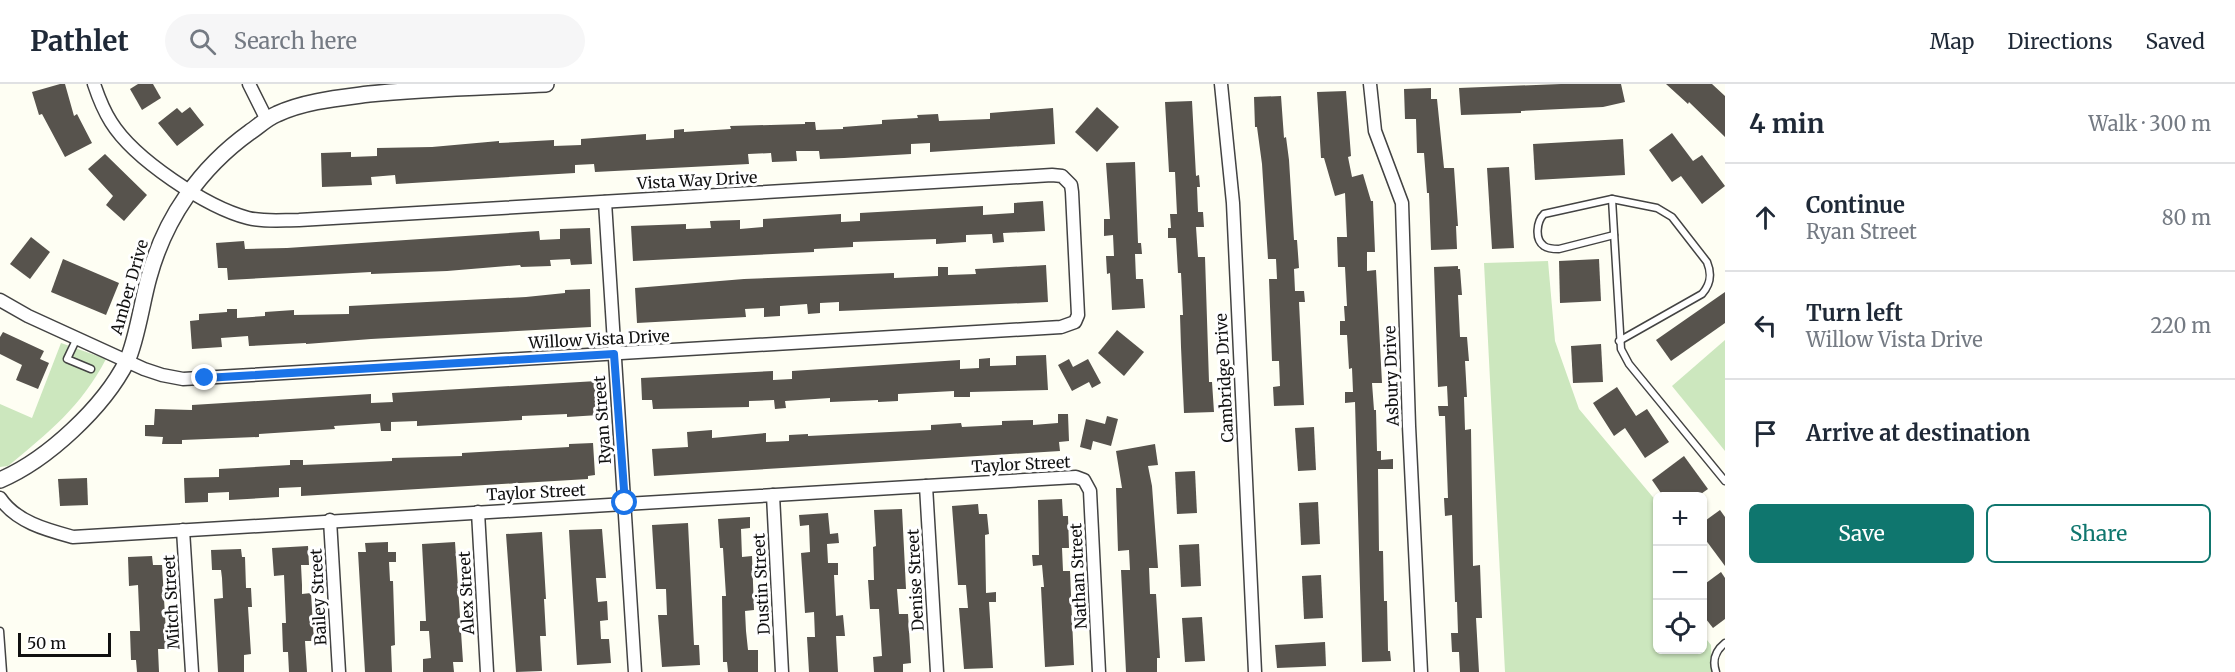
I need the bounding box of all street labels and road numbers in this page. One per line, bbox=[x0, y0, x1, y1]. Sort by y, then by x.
street label: Vista Way Drive bbox=[635, 167, 758, 193]
street label: Amber Drive bbox=[106, 237, 152, 338]
street label: Cambridge Drive bbox=[1211, 313, 1237, 443]
street label: Willow Vista Drive bbox=[527, 325, 670, 353]
street label: Asbury Drive bbox=[1379, 325, 1403, 428]
street label: Ryan Street bbox=[589, 374, 615, 465]
street label: Taylor Street bbox=[971, 451, 1072, 477]
street label: Taylor Street bbox=[486, 479, 587, 505]
street label: Nathan Street bbox=[1065, 522, 1091, 629]
street label: Denise Street bbox=[902, 528, 928, 632]
street label: Dustin Street bbox=[748, 532, 774, 635]
street label: Bailey Street bbox=[305, 547, 331, 646]
street label: Alex Street bbox=[454, 550, 478, 636]
street label: Mitch Street bbox=[158, 553, 183, 650]

